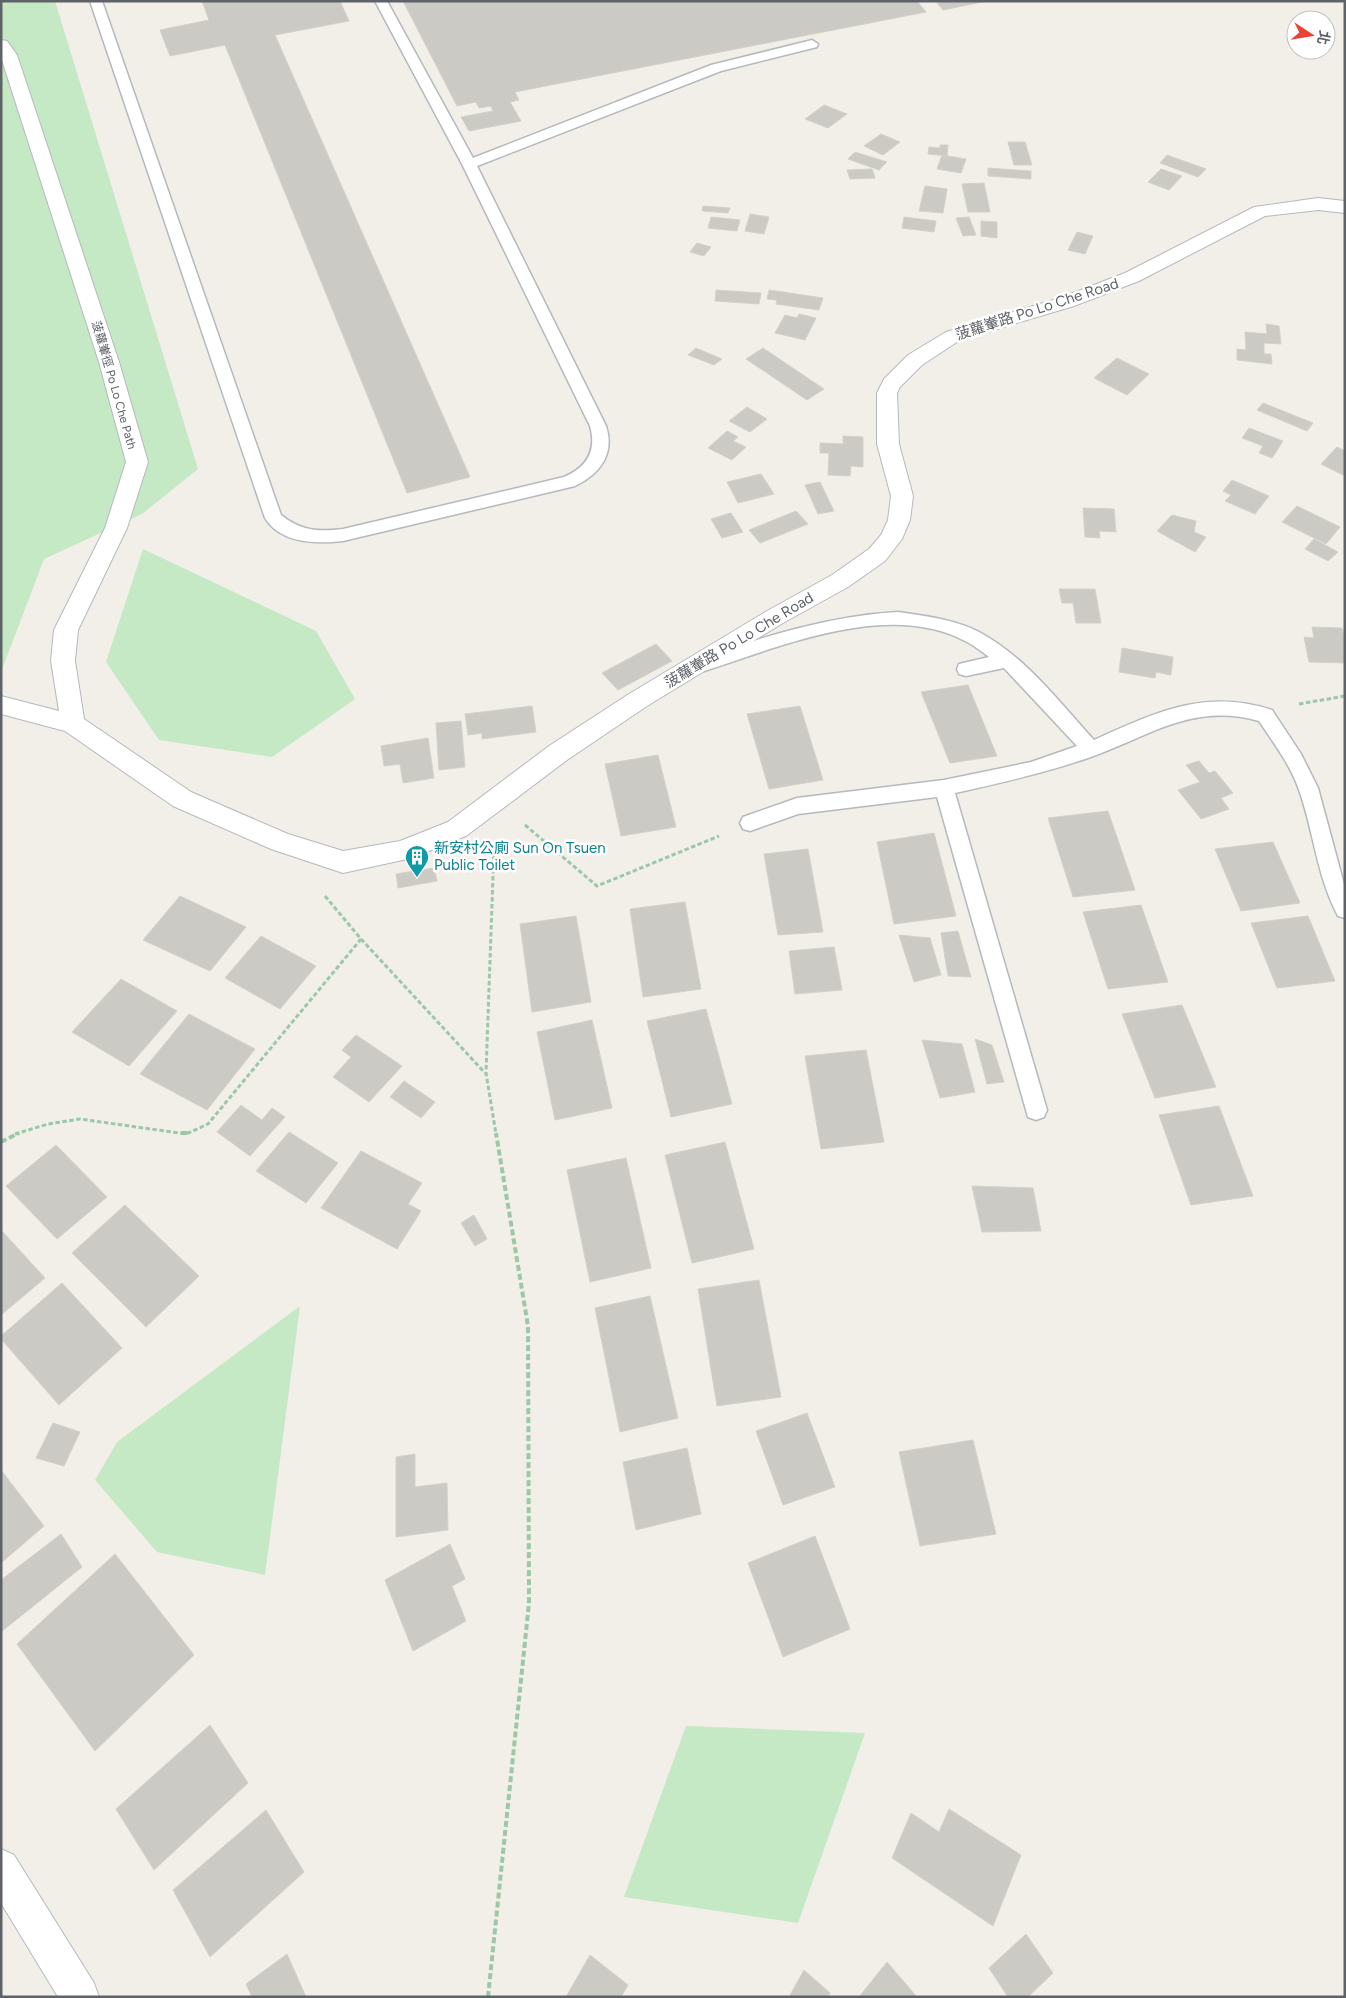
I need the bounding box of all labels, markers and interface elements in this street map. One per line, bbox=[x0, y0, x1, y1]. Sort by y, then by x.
north arrow bbox=[1286, 10, 1336, 60]
text: 北 bbox=[1313, 29, 1333, 46]
street label: 菠蘿輋路 Po Lo Che Road bbox=[953, 274, 1121, 344]
street label: 菠蘿輋徑 Po Lo Che Path bbox=[89, 319, 139, 451]
street label: 菠蘿輋路 Po Lo Che Road bbox=[661, 588, 817, 692]
place label: 新安村公廁 Sun On Tsuen Public Toilet bbox=[434, 839, 606, 874]
building icon: 新安村公廁 Sun On Tsuen Public Toilet bbox=[404, 844, 430, 878]

